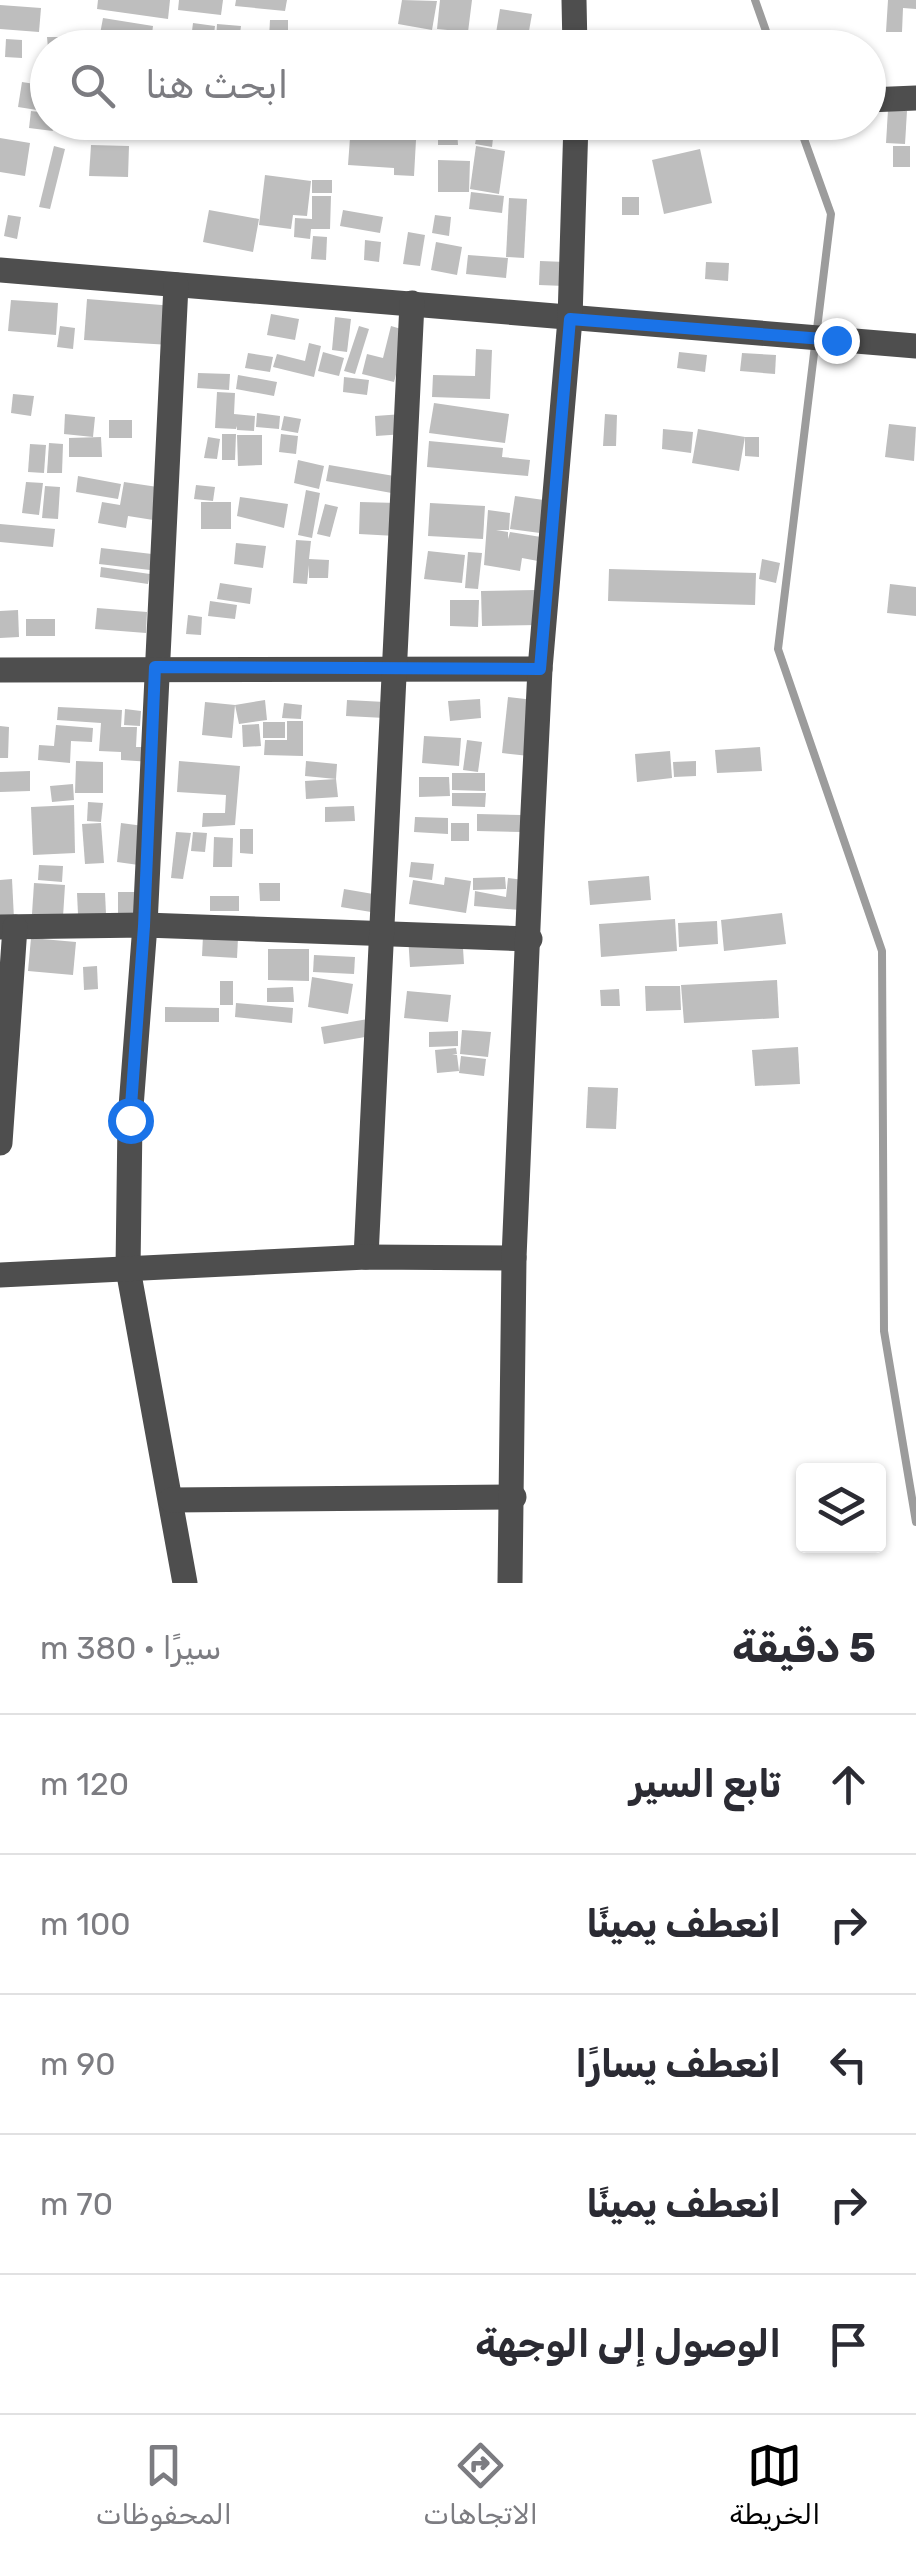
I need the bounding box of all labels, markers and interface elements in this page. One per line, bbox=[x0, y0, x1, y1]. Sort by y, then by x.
search box bbox=[30, 30, 886, 140]
icon: search bbox=[65, 58, 120, 113]
text: ابحث هنا bbox=[145, 62, 288, 108]
route end bbox=[814, 318, 860, 364]
route start bbox=[108, 1098, 154, 1144]
map controls bbox=[796, 1463, 886, 1553]
button: layers bbox=[796, 1463, 886, 1553]
text: 5 دقيقة bbox=[732, 1623, 876, 1673]
text: سيرًا · 380 m bbox=[40, 1629, 222, 1667]
icon: ahead bbox=[821, 1757, 876, 1812]
text: تابع السير bbox=[629, 1761, 781, 1807]
text: 120 m bbox=[40, 1765, 129, 1803]
icon: right bbox=[821, 1897, 876, 1952]
text: انعطف يمينًا bbox=[586, 1901, 781, 1947]
text: 100 m bbox=[40, 1905, 131, 1943]
icon: left bbox=[821, 2037, 876, 2092]
text: انعطف يسارًا bbox=[575, 2041, 781, 2087]
text: 90 m bbox=[40, 2045, 116, 2083]
icon: right bbox=[821, 2177, 876, 2232]
text: انعطف يمينًا bbox=[586, 2181, 781, 2227]
text: 70 m bbox=[40, 2185, 113, 2223]
icon: arrive bbox=[821, 2317, 876, 2372]
text: الوصول إلى الوجهة bbox=[475, 2321, 781, 2367]
tab: المحفوظات bbox=[96, 2438, 232, 2531]
tab: الاتجاهات bbox=[423, 2438, 538, 2531]
tab: الخريطة bbox=[729, 2438, 820, 2531]

